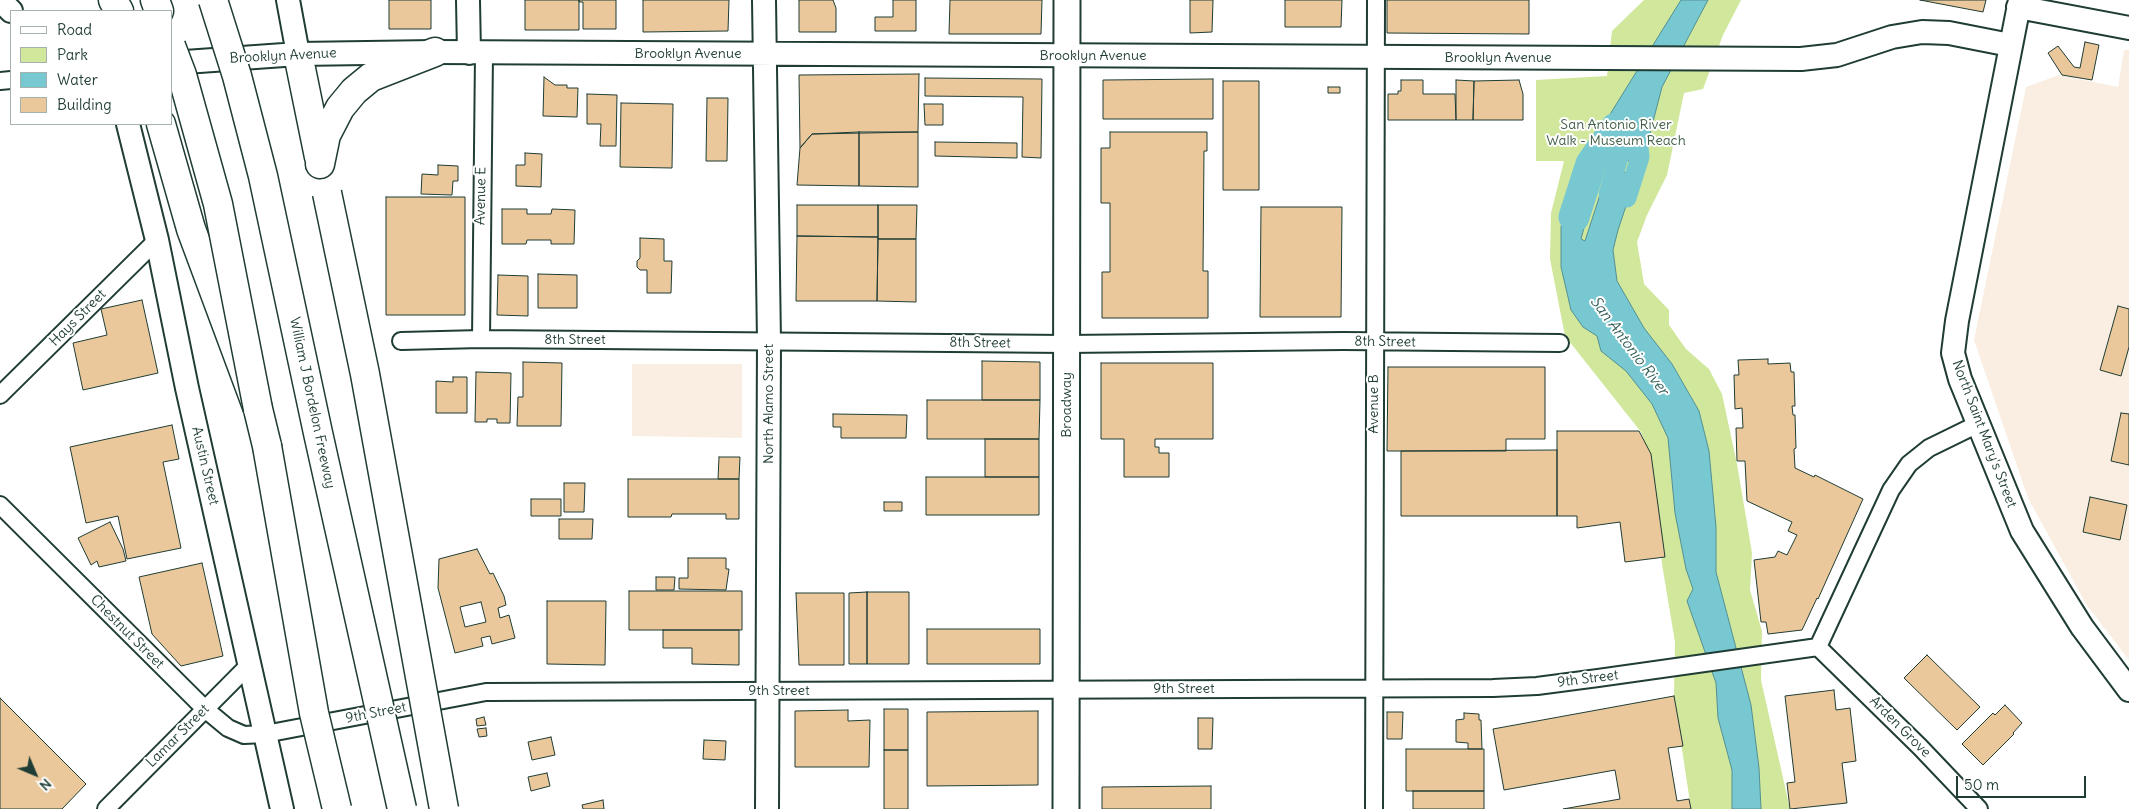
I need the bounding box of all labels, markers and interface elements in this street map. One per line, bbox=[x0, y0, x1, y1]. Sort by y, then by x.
legend bbox=[10, 10, 172, 125]
text: Road bbox=[57, 20, 92, 39]
text: Park bbox=[57, 45, 88, 64]
street label: Brooklyn Avenue bbox=[229, 45, 337, 67]
street label: Brooklyn Avenue bbox=[634, 46, 742, 62]
street label: Brooklyn Avenue bbox=[1039, 48, 1147, 64]
street label: Brooklyn Avenue bbox=[1444, 50, 1552, 66]
text: Water bbox=[57, 70, 98, 89]
text: Building bbox=[57, 95, 112, 114]
park label: San Antonio River Walk - Museum Reach bbox=[1546, 117, 1686, 150]
street label: Avenue E bbox=[472, 167, 490, 225]
street label: Hays Street bbox=[46, 286, 110, 350]
water label: San Antonio River bbox=[1586, 293, 1672, 399]
street label: William J Bordelon Freeway bbox=[286, 316, 338, 490]
street label: 8th Street bbox=[544, 332, 606, 348]
street label: 8th Street bbox=[1354, 333, 1416, 351]
street label: 8th Street bbox=[949, 334, 1011, 352]
street label: North Alamo Street bbox=[761, 344, 777, 464]
street label: North Saint Mary's Street bbox=[1948, 358, 2020, 510]
street label: Broadway bbox=[1059, 372, 1075, 438]
street label: Avenue B bbox=[1366, 374, 1382, 434]
street label: Austin Street bbox=[188, 425, 222, 507]
street label: Chestnut Street bbox=[87, 592, 167, 672]
street label: 9th Street bbox=[1556, 667, 1620, 691]
street label: 9th Street bbox=[1153, 681, 1215, 697]
street label: 9th Street bbox=[748, 683, 810, 699]
street label: Arden Grove bbox=[1866, 693, 1934, 761]
street label: 9th Street bbox=[344, 699, 408, 727]
street label: Lamar Street bbox=[143, 701, 213, 771]
north arrow bbox=[10, 749, 60, 799]
scale bar bbox=[1959, 766, 2089, 798]
text: N bbox=[36, 775, 55, 794]
text: 50 m bbox=[1964, 775, 1999, 794]

